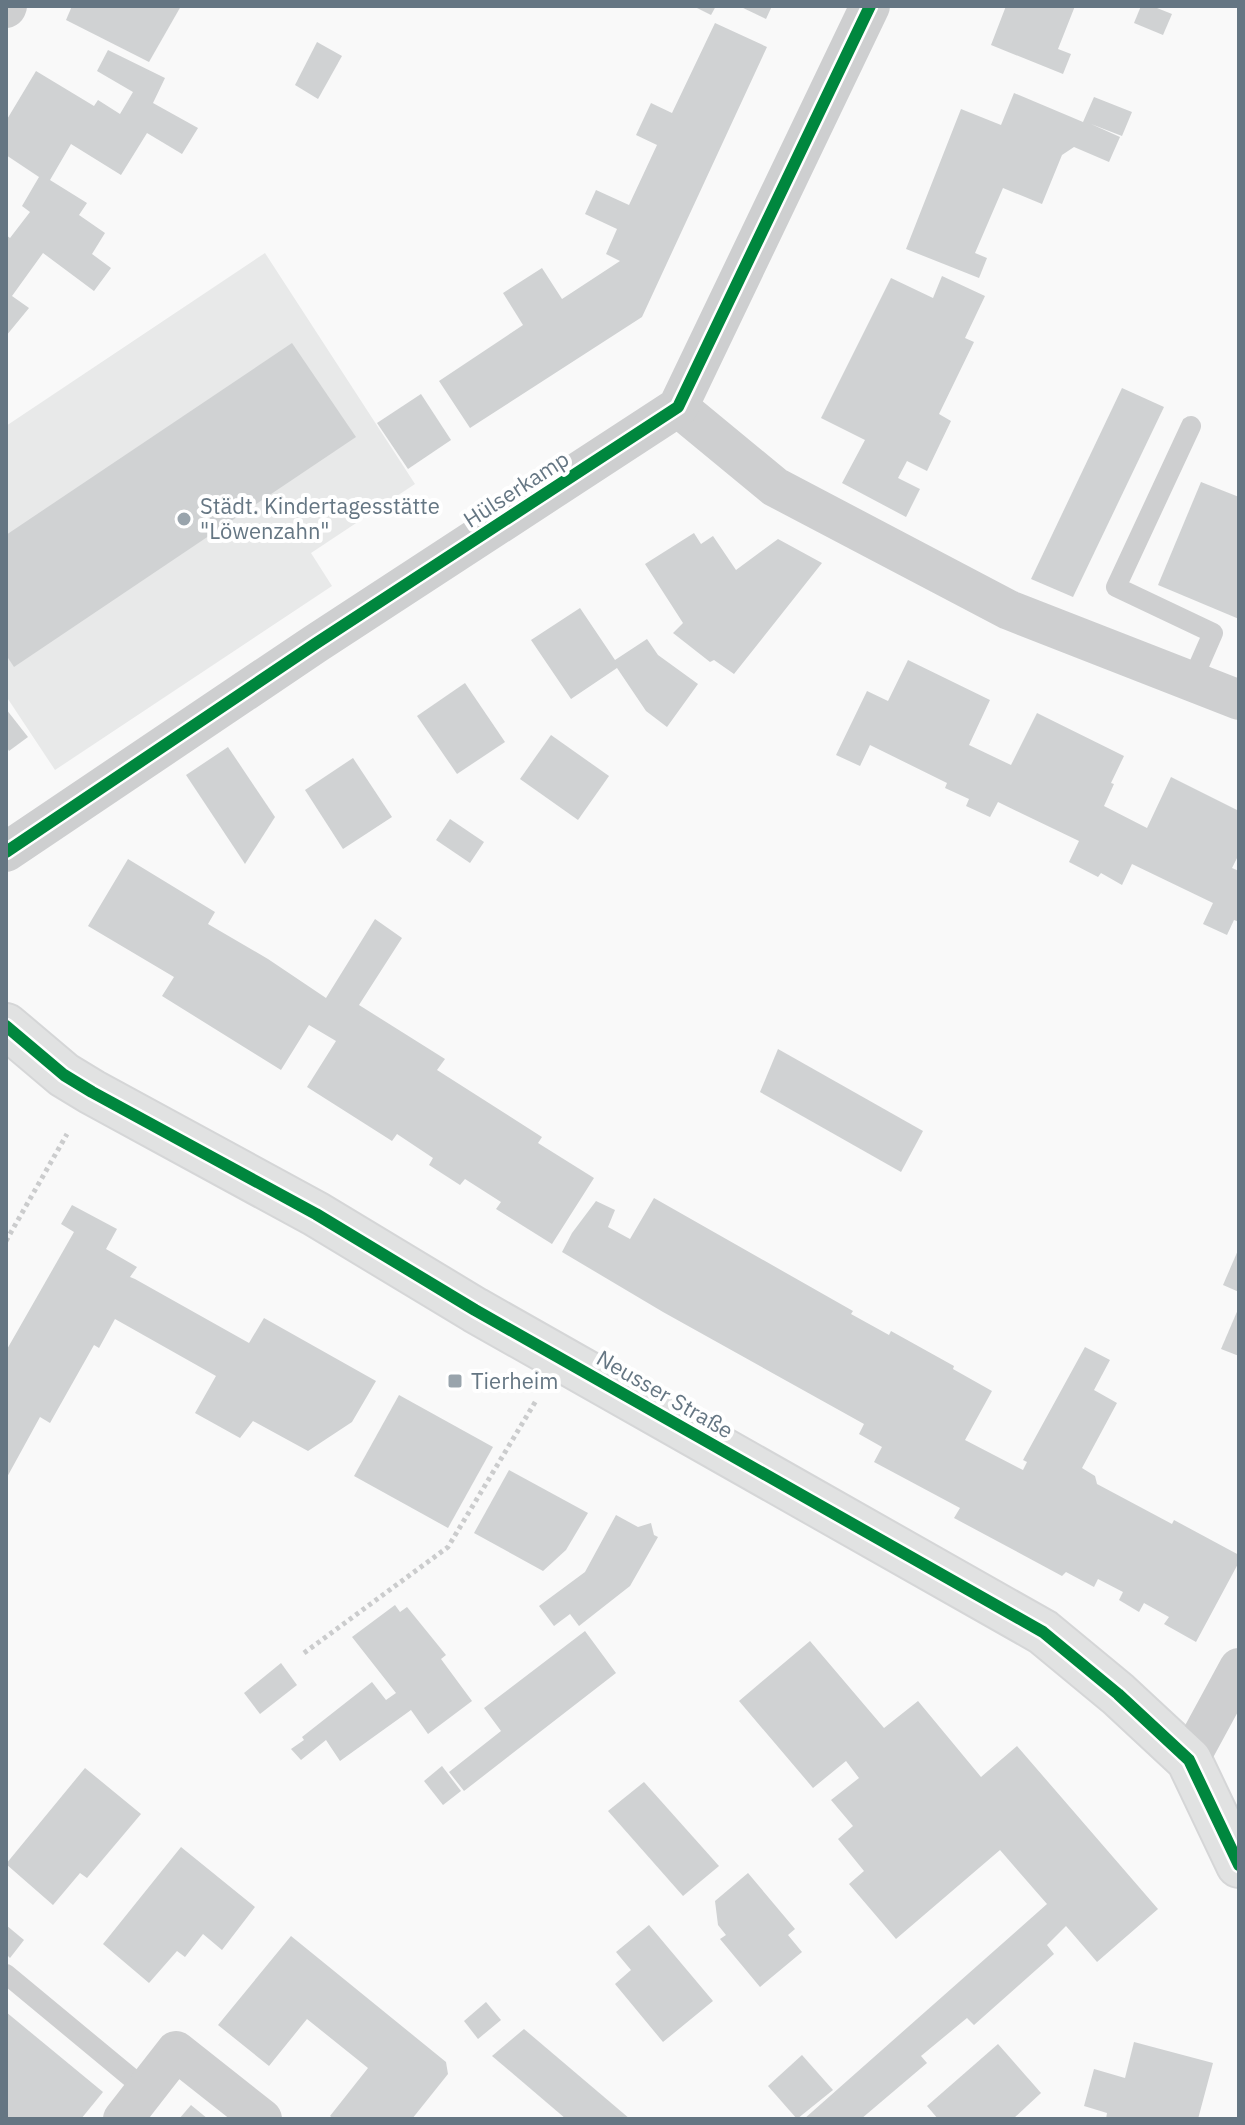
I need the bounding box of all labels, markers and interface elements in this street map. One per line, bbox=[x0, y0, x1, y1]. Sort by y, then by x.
street label: Hülserkamp bbox=[457, 444, 574, 533]
place label: Städt. Kindertagesstätte "Löwenzahn" bbox=[200, 491, 440, 545]
marker: Städt. Kindertagesstätte "Löwenzahn" bbox=[175, 510, 193, 528]
street label: Neusser Straße bbox=[592, 1343, 739, 1444]
place label: Tierheim bbox=[471, 1366, 559, 1395]
marker: Tierheim bbox=[446, 1372, 464, 1390]

